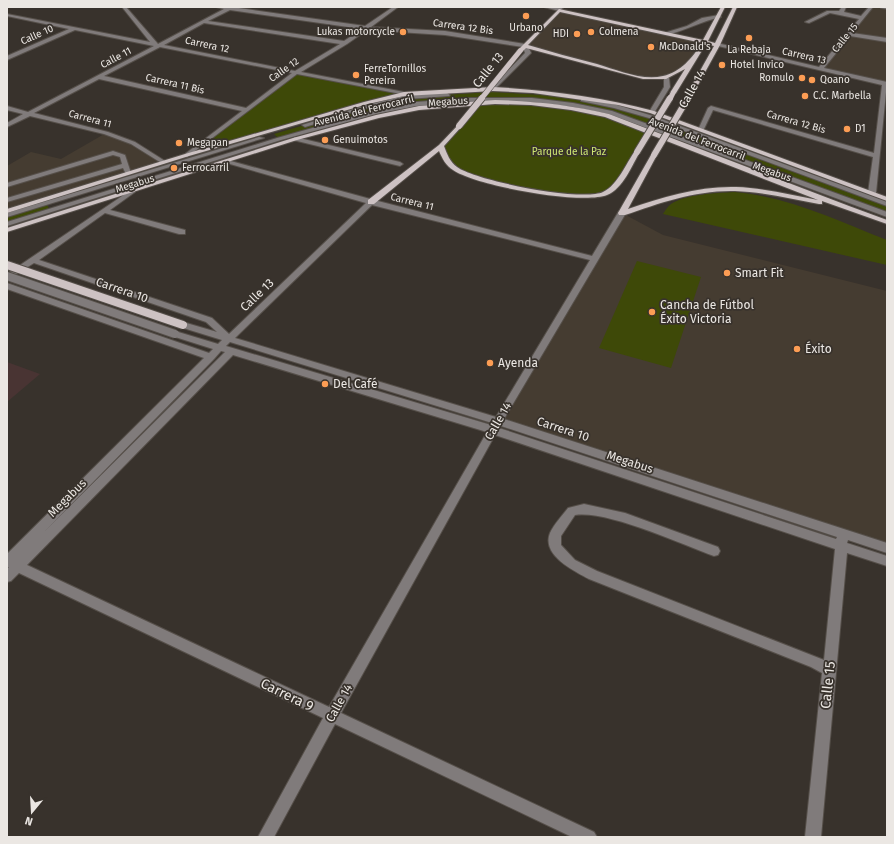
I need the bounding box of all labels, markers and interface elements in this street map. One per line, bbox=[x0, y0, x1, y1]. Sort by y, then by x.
marker: Urbano bbox=[521, 11, 531, 21]
street label: Carrera 12 Bis bbox=[432, 17, 494, 37]
street label: Calle 15 bbox=[830, 21, 860, 55]
street label: Calle 10 bbox=[19, 22, 56, 48]
place label: Urbano bbox=[509, 22, 543, 34]
place label: Lukas motorcycle bbox=[317, 26, 395, 38]
place label: Colmena bbox=[599, 26, 639, 38]
marker: Lukas motorcycle bbox=[398, 27, 408, 37]
marker: Colmena bbox=[586, 27, 596, 37]
place label: HDI bbox=[553, 28, 569, 40]
marker: HDI bbox=[572, 29, 582, 39]
marker: La Rebaja bbox=[744, 33, 754, 43]
street label: Carrera 12 bbox=[184, 34, 230, 56]
place label: McDonald's bbox=[659, 41, 711, 53]
marker: McDonald's bbox=[646, 42, 656, 52]
place label: La Rebaja bbox=[727, 44, 771, 56]
street label: Calle 11 bbox=[98, 45, 134, 71]
street label: Carrera 13 bbox=[781, 45, 827, 67]
street label: Calle 13 bbox=[470, 50, 506, 90]
street label: Calle 12 bbox=[267, 55, 301, 85]
place label: Hotel Invico bbox=[730, 59, 784, 71]
marker: Hotel Invico bbox=[717, 60, 727, 70]
place label: FerreTornillos Pereira bbox=[364, 63, 427, 87]
street label: Calle 14 bbox=[676, 67, 708, 110]
marker: FerreTornillos Pereira bbox=[351, 70, 361, 80]
street label: Carrera 11 Bis bbox=[144, 71, 206, 97]
place label: Romulo bbox=[759, 72, 794, 84]
marker: Romulo bbox=[797, 73, 807, 83]
place label: Qoano bbox=[820, 74, 850, 86]
marker: Qoano bbox=[807, 75, 817, 85]
place label: C.C. Marbella bbox=[813, 90, 871, 102]
marker: C.C. Marbella bbox=[800, 91, 810, 101]
street label: Avenida del Ferrocarril bbox=[313, 93, 415, 129]
street label: Megabus bbox=[428, 95, 469, 109]
street label: Carrera 11 bbox=[67, 108, 113, 130]
street label: Carrera 12 Bis bbox=[765, 108, 827, 136]
street label: Avenida del Ferrocarril bbox=[647, 115, 747, 163]
place label: D1 bbox=[855, 123, 866, 135]
marker: D1 bbox=[842, 124, 852, 134]
place label: Genuimotos bbox=[333, 134, 388, 146]
marker: Genuimotos bbox=[320, 135, 330, 145]
place label: Megapan bbox=[187, 137, 228, 149]
marker: Megapan bbox=[174, 138, 184, 148]
park label: Parque de la Paz bbox=[532, 146, 607, 158]
street label: Megabus bbox=[751, 160, 793, 185]
place label: Ferrocarril bbox=[182, 162, 229, 174]
marker: Ferrocarril bbox=[169, 163, 179, 173]
street label: Megabus bbox=[114, 172, 156, 196]
street label: Carrera 11 bbox=[389, 191, 435, 213]
place label: Smart Fit bbox=[735, 266, 784, 280]
marker: Smart Fit bbox=[722, 268, 732, 278]
street label: Carrera 10 bbox=[94, 275, 150, 306]
street label: Calle 13 bbox=[237, 276, 277, 314]
place label: Cancha de Fútbol Éxito Victoria bbox=[660, 298, 754, 326]
marker: Cancha de Fútbol Éxito Victoria bbox=[647, 307, 657, 317]
place label: Éxito bbox=[805, 341, 832, 356]
marker: Éxito bbox=[792, 344, 802, 354]
place label: Ayenda bbox=[498, 356, 538, 370]
marker: Ayenda bbox=[485, 358, 495, 368]
place label: Del Café bbox=[333, 377, 378, 391]
marker: Del Café bbox=[320, 379, 330, 389]
street label: Calle 14 bbox=[482, 399, 515, 442]
street label: Carrera 10 bbox=[535, 414, 591, 444]
street label: Megabus bbox=[605, 448, 655, 476]
street label: Megabus bbox=[45, 476, 89, 520]
street label: Calle 15 bbox=[817, 660, 839, 710]
street label: Carrera 9 bbox=[258, 675, 316, 715]
street label: Calle 14 bbox=[323, 681, 355, 724]
north arrow bbox=[12, 792, 52, 832]
text: N bbox=[24, 814, 35, 828]

